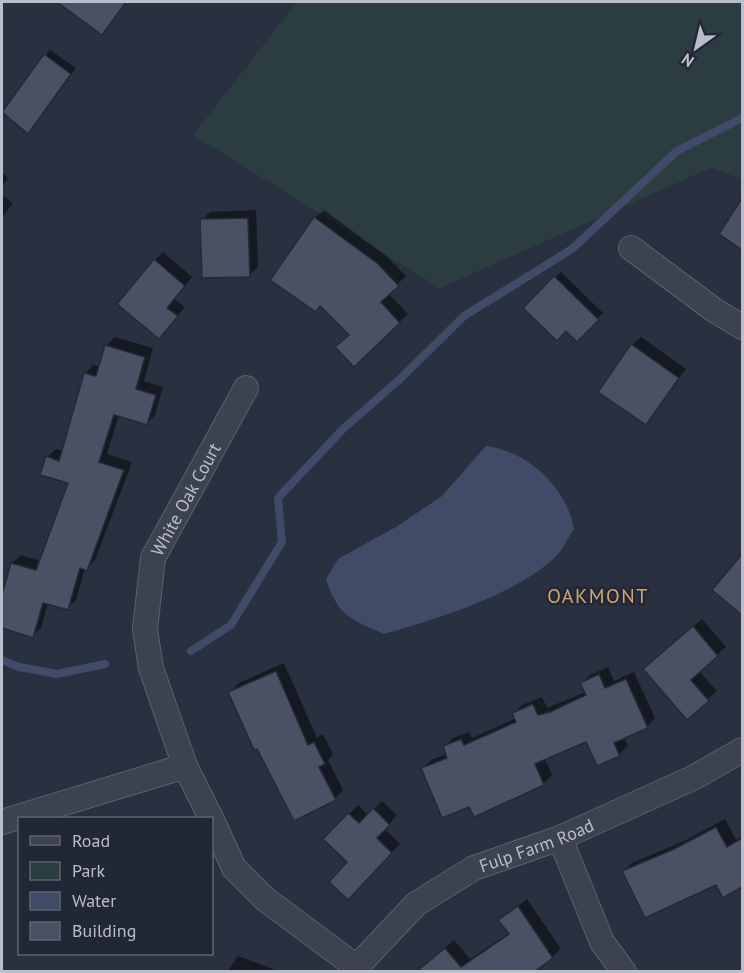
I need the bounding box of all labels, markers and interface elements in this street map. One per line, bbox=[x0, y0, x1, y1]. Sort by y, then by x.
north arrow bbox=[666, 18, 726, 78]
text: N bbox=[678, 49, 698, 72]
street label: White Oak Court bbox=[145, 438, 225, 560]
district label: OAKMONT bbox=[547, 583, 649, 609]
street label: Fulp Farm Road bbox=[476, 813, 597, 877]
legend bbox=[18, 817, 213, 955]
text: Road bbox=[72, 829, 110, 852]
text: Park bbox=[72, 859, 105, 882]
text: Water bbox=[72, 889, 116, 912]
text: Building bbox=[72, 919, 136, 942]

